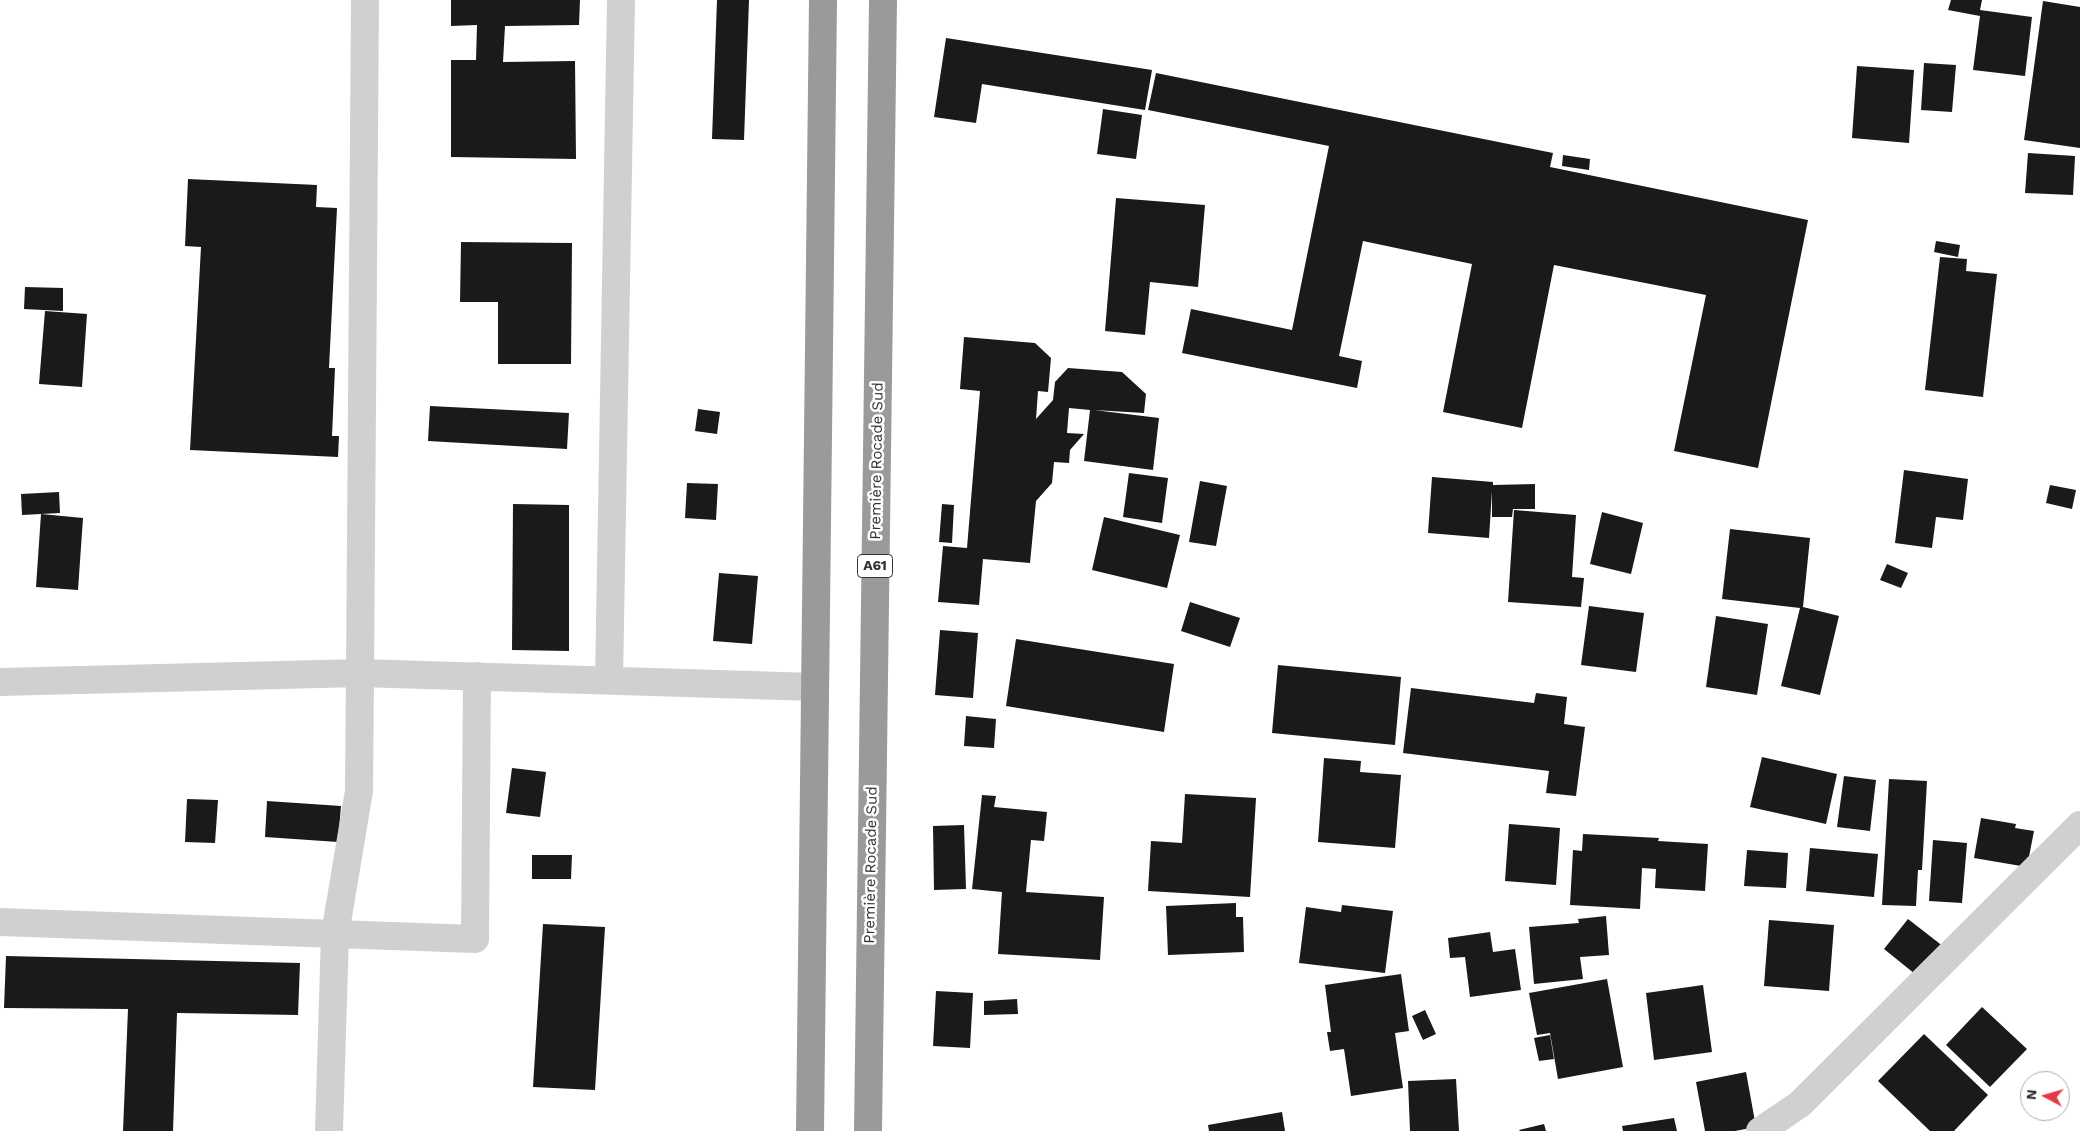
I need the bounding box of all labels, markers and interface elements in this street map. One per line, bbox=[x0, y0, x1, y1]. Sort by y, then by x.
street label: Première Rocade Sud bbox=[867, 382, 887, 540]
road number: A61 bbox=[858, 554, 892, 578]
street label: Première Rocade Sud bbox=[861, 786, 881, 944]
north arrow bbox=[2020, 1071, 2070, 1121]
text: N bbox=[2023, 1089, 2040, 1101]

